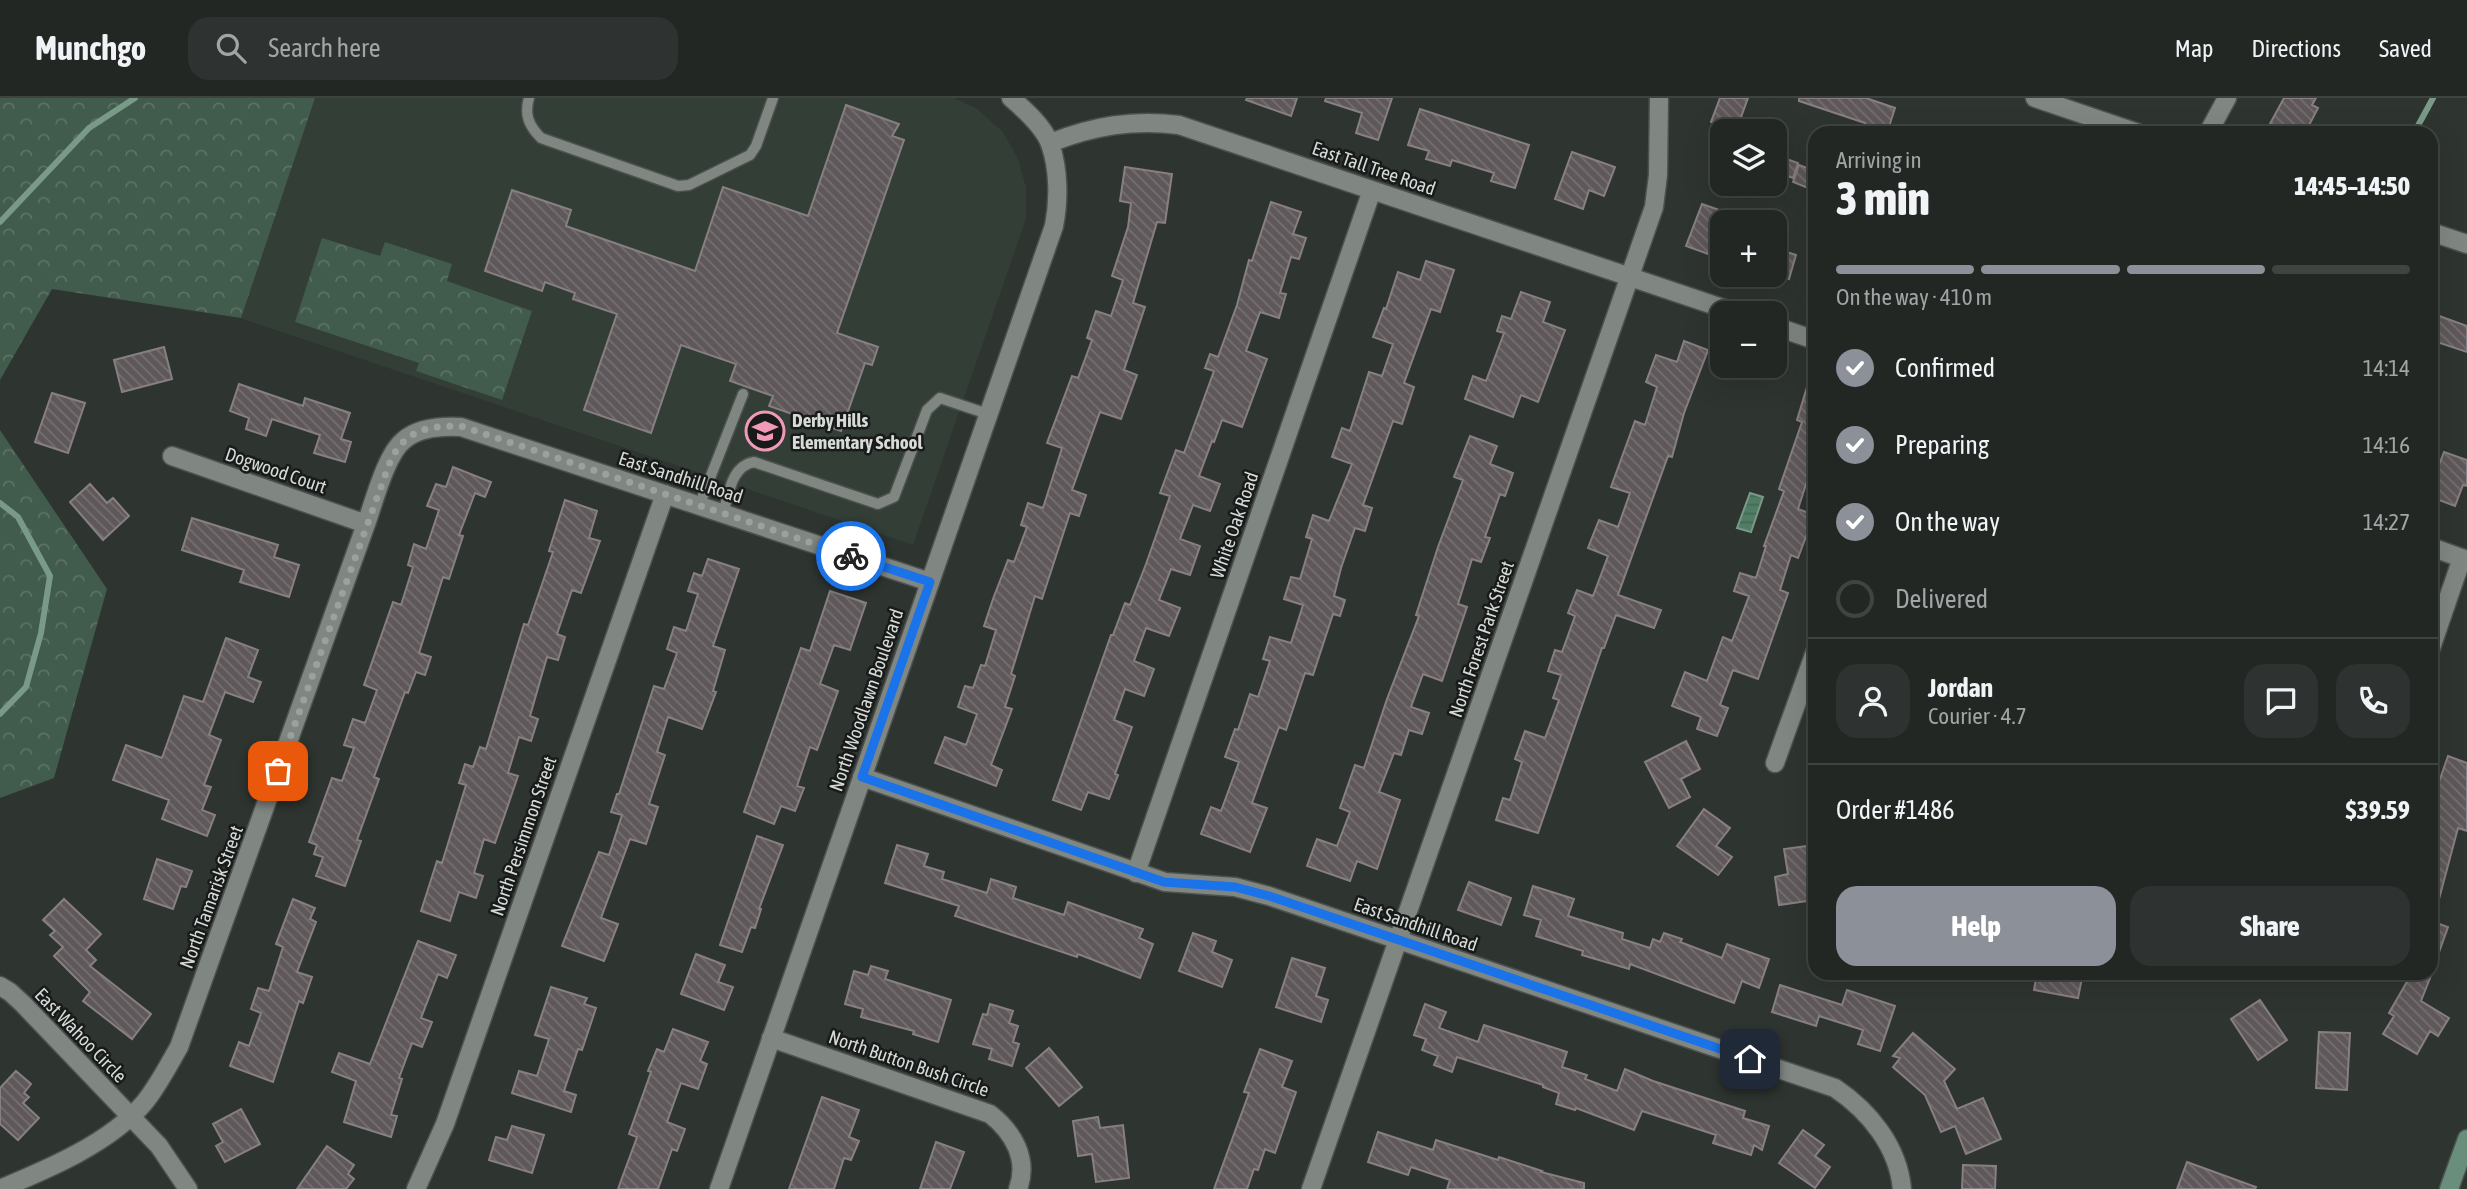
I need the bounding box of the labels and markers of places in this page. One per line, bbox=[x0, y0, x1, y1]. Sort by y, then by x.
place label: Derby Hills Elementary School bbox=[792, 409, 924, 453]
school or university icon: Derby Hills Elementary School bbox=[744, 410, 786, 452]
pin bbox=[248, 741, 308, 801]
pin bbox=[1720, 1029, 1780, 1089]

